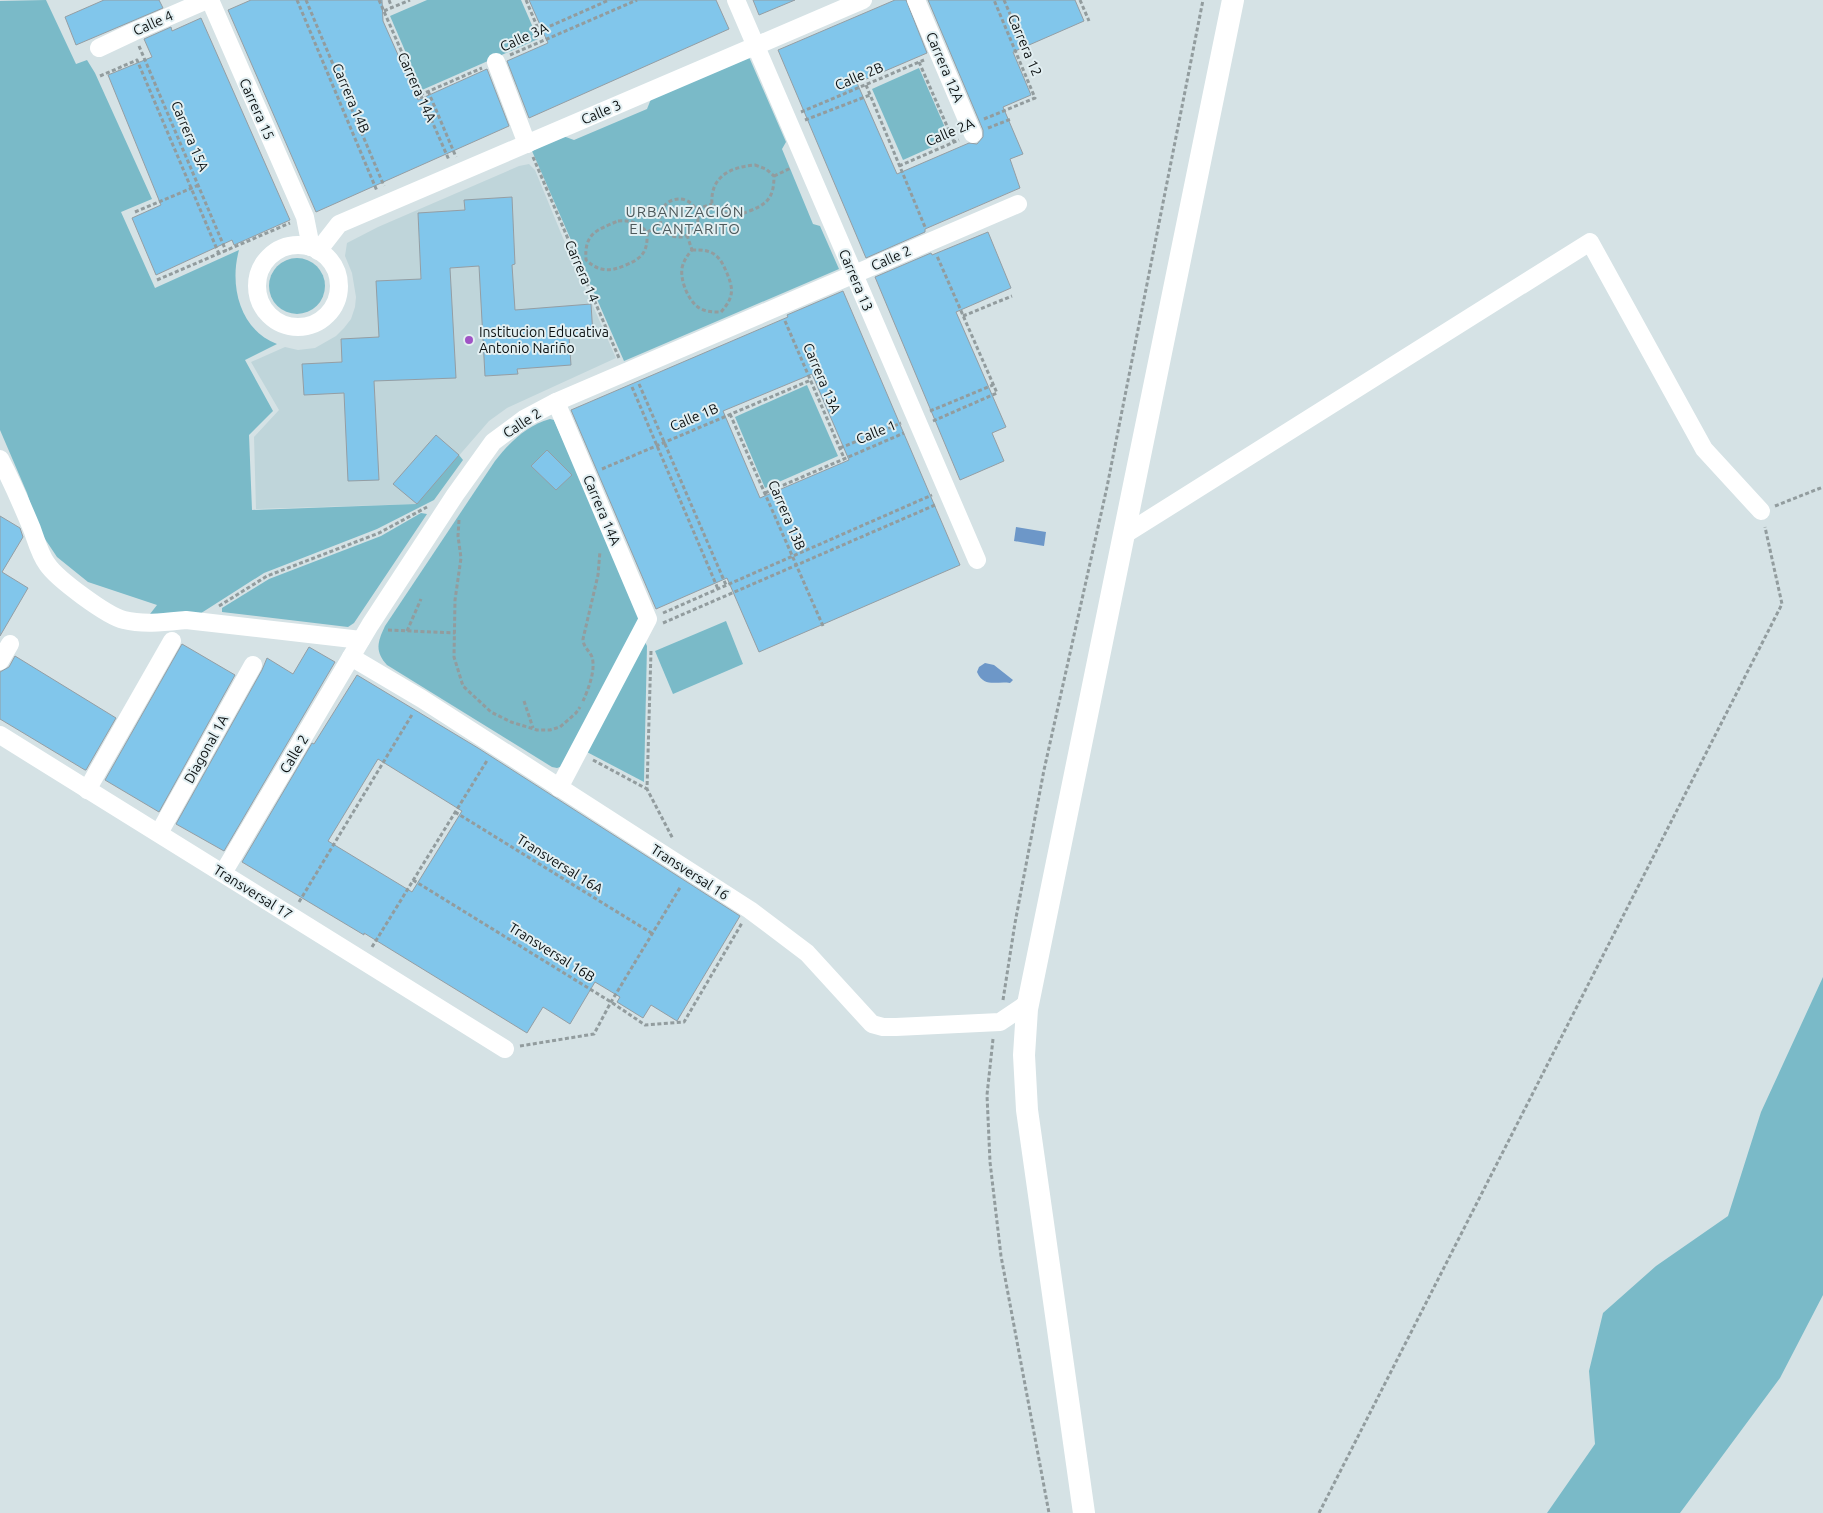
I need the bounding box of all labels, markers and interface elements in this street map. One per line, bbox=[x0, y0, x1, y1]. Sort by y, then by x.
street label: Calle 4 bbox=[131, 7, 176, 39]
street label: Carrera 12 bbox=[1005, 12, 1045, 78]
street label: Calle 3A bbox=[497, 19, 551, 55]
street label: Carrera 12A bbox=[923, 29, 967, 105]
street label: Carrera 14A bbox=[394, 50, 440, 124]
street label: Calle 2B bbox=[832, 59, 886, 93]
street label: Carrera 14B bbox=[329, 61, 373, 136]
street label: Carrera 15 bbox=[236, 76, 278, 142]
street label: Calle 3 bbox=[579, 96, 623, 128]
street label: Carrera 15A bbox=[168, 98, 212, 174]
street label: Calle 2A bbox=[923, 115, 977, 149]
district label: URBANIZACIÓN EL CANTARITO bbox=[625, 203, 745, 237]
street label: Carrera 14 bbox=[562, 238, 602, 304]
street label: Calle 2 bbox=[869, 242, 913, 274]
street label: Carrera 13 bbox=[836, 247, 876, 313]
place label: Institucion Educativa Antonio Nariño bbox=[479, 324, 609, 356]
marker: Institucion Educativa Antonio Nariño bbox=[463, 334, 475, 346]
street label: Carrera 13A bbox=[800, 340, 844, 416]
street label: Calle 1B bbox=[667, 400, 721, 434]
street label: Calle 2 bbox=[500, 405, 544, 441]
street label: Calle 1 bbox=[854, 417, 898, 447]
street label: Carrera 14A bbox=[580, 472, 624, 548]
street label: Carrera 13B bbox=[765, 478, 809, 553]
street label: Diagonal 1A bbox=[181, 712, 231, 786]
street label: Calle 2 bbox=[276, 732, 312, 776]
street label: Transversal 16A bbox=[514, 831, 606, 897]
street label: Transversal 16 bbox=[648, 841, 732, 903]
street label: Transversal 17 bbox=[211, 861, 295, 923]
street label: Transversal 16B bbox=[506, 919, 598, 985]

